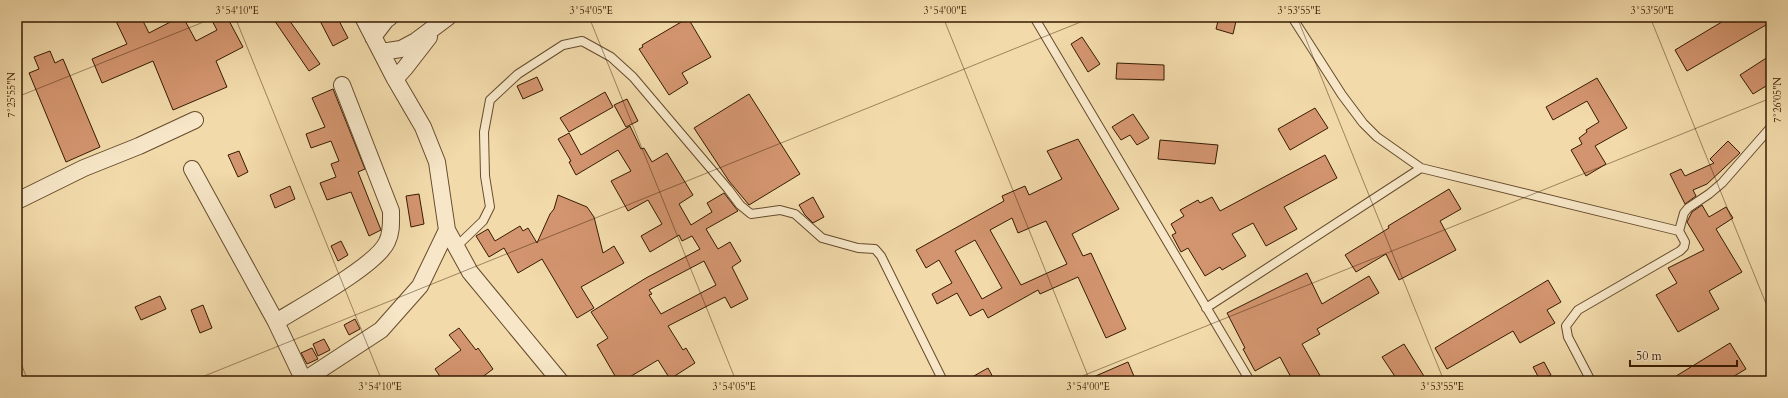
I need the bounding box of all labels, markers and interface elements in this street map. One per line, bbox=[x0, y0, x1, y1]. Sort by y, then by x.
text: 3°54'10"E bbox=[215, 4, 259, 18]
text: 3°54'05"E bbox=[569, 4, 613, 18]
text: 3°54'00"E bbox=[923, 4, 967, 18]
text: 3°53'55"E bbox=[1277, 4, 1321, 18]
text: 3°53'50"E bbox=[1630, 4, 1674, 18]
text: 7°25'55"N bbox=[5, 72, 19, 118]
text: 7°26'05"N bbox=[1771, 77, 1785, 123]
scale bar bbox=[1630, 342, 1737, 368]
text: 50 m bbox=[1636, 348, 1663, 364]
text: 3°54'10"E bbox=[358, 380, 402, 394]
text: 3°54'05"E bbox=[712, 380, 756, 394]
text: 3°54'00"E bbox=[1066, 380, 1110, 394]
text: 3°53'55"E bbox=[1420, 380, 1464, 394]

